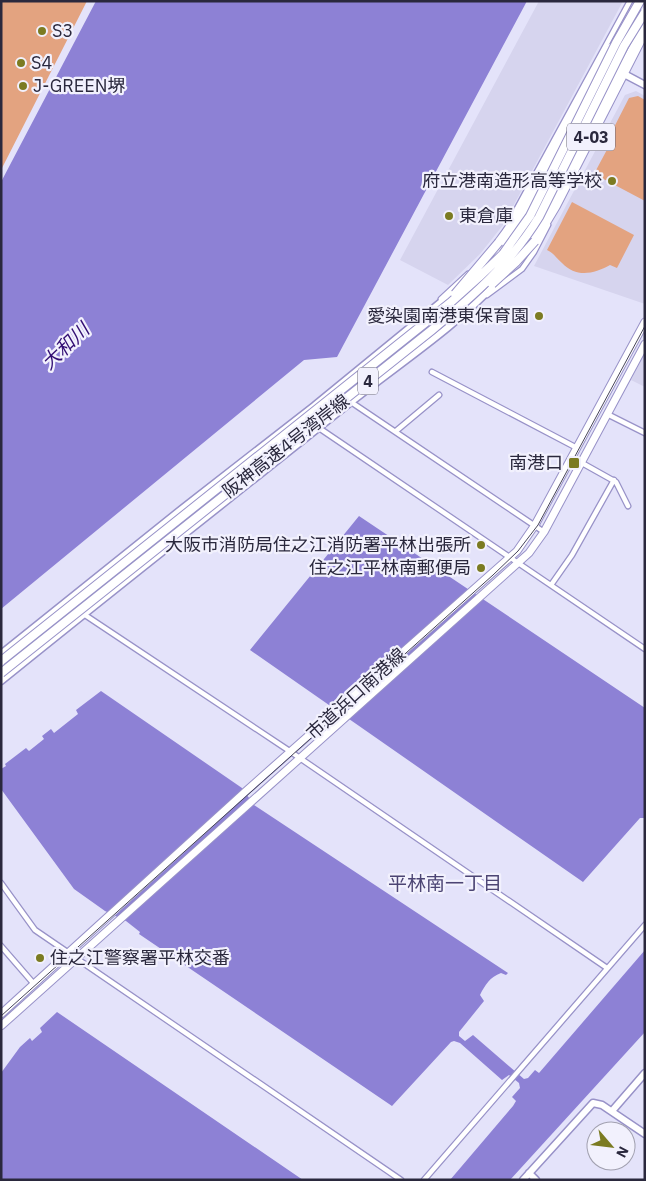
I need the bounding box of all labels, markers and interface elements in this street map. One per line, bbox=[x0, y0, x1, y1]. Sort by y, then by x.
place label: S3 bbox=[52, 19, 73, 42]
marker: S3 bbox=[36, 25, 48, 37]
place label: S4 bbox=[31, 51, 52, 74]
marker: S4 bbox=[15, 57, 27, 69]
place label: J-GREEN堺 bbox=[33, 74, 125, 97]
marker: J-GREEN堺 bbox=[17, 80, 29, 92]
road number: 4-03 bbox=[567, 124, 615, 150]
place label: 府立港南造形高等学校 bbox=[422, 169, 602, 192]
marker: 府立港南造形高等学校 bbox=[606, 175, 618, 187]
place label: 東倉庫 bbox=[459, 204, 513, 227]
marker: 東倉庫 bbox=[443, 210, 455, 222]
place label: 愛染園南港東保育園 bbox=[367, 304, 529, 327]
marker: 愛染園南港東保育園 bbox=[533, 310, 545, 322]
water label: 大和川 bbox=[36, 316, 95, 374]
road number: 4 bbox=[358, 368, 378, 394]
street label: 阪神高速4号湾岸線 bbox=[218, 389, 354, 502]
place label: 南港口 bbox=[509, 451, 563, 474]
marker: 南港口 bbox=[567, 456, 581, 470]
place label: 大阪市消防局住之江消防署平林出張所 bbox=[165, 533, 471, 556]
marker: 大阪市消防局住之江消防署平林出張所 bbox=[475, 539, 487, 551]
place label: 住之江平林南郵便局 bbox=[309, 556, 471, 579]
marker: 住之江平林南郵便局 bbox=[475, 562, 487, 574]
street label: 市道浜口南港線 bbox=[301, 643, 410, 744]
district label: 平林南一丁目 bbox=[388, 871, 502, 895]
place label: 住之江警察署平林交番 bbox=[50, 946, 230, 969]
marker: 住之江警察署平林交番 bbox=[34, 952, 46, 964]
north arrow bbox=[586, 1121, 636, 1171]
text: N bbox=[612, 1143, 633, 1161]

